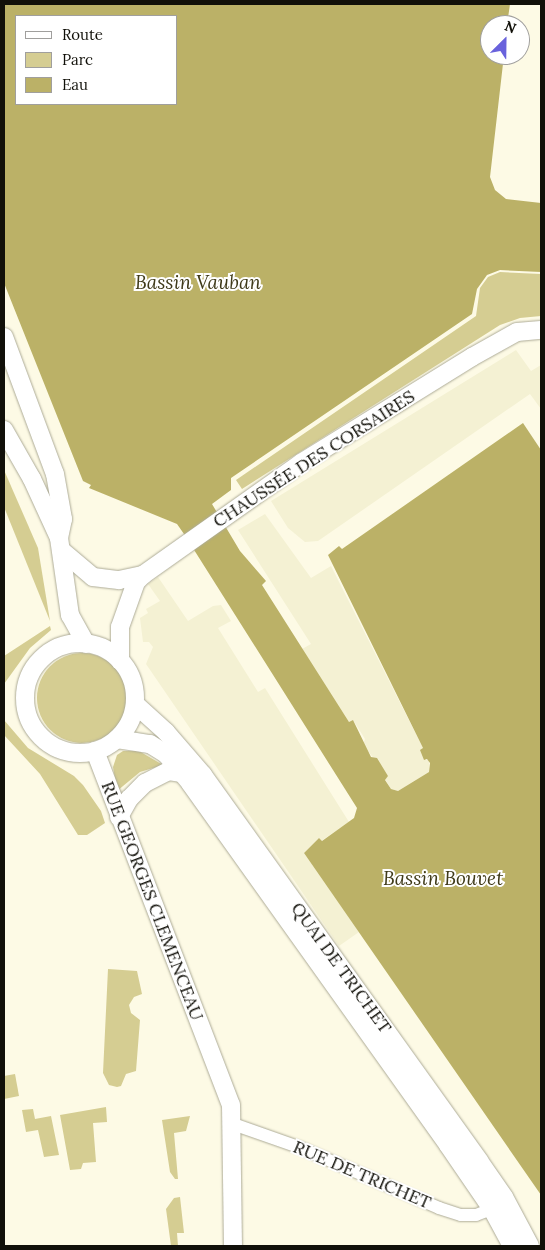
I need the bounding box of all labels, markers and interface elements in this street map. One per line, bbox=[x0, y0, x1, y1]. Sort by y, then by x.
legend bbox=[15, 15, 178, 105]
north arrow bbox=[480, 15, 530, 65]
text: N bbox=[502, 17, 519, 38]
text: Route bbox=[62, 25, 103, 44]
text: Parc bbox=[62, 50, 93, 69]
text: Eau bbox=[62, 75, 88, 94]
water label: Bassin Vauban bbox=[135, 272, 261, 294]
street label: CHAUSSÉE DES CORSAIRES bbox=[209, 386, 419, 532]
street label: RUE GEORGES CLEMENCEAU bbox=[96, 778, 208, 1024]
water label: Bassin Bouvet bbox=[383, 868, 503, 890]
street label: QUAI DE TRICHET bbox=[286, 898, 396, 1038]
street label: RUE DE TRICHET bbox=[290, 1136, 434, 1214]

